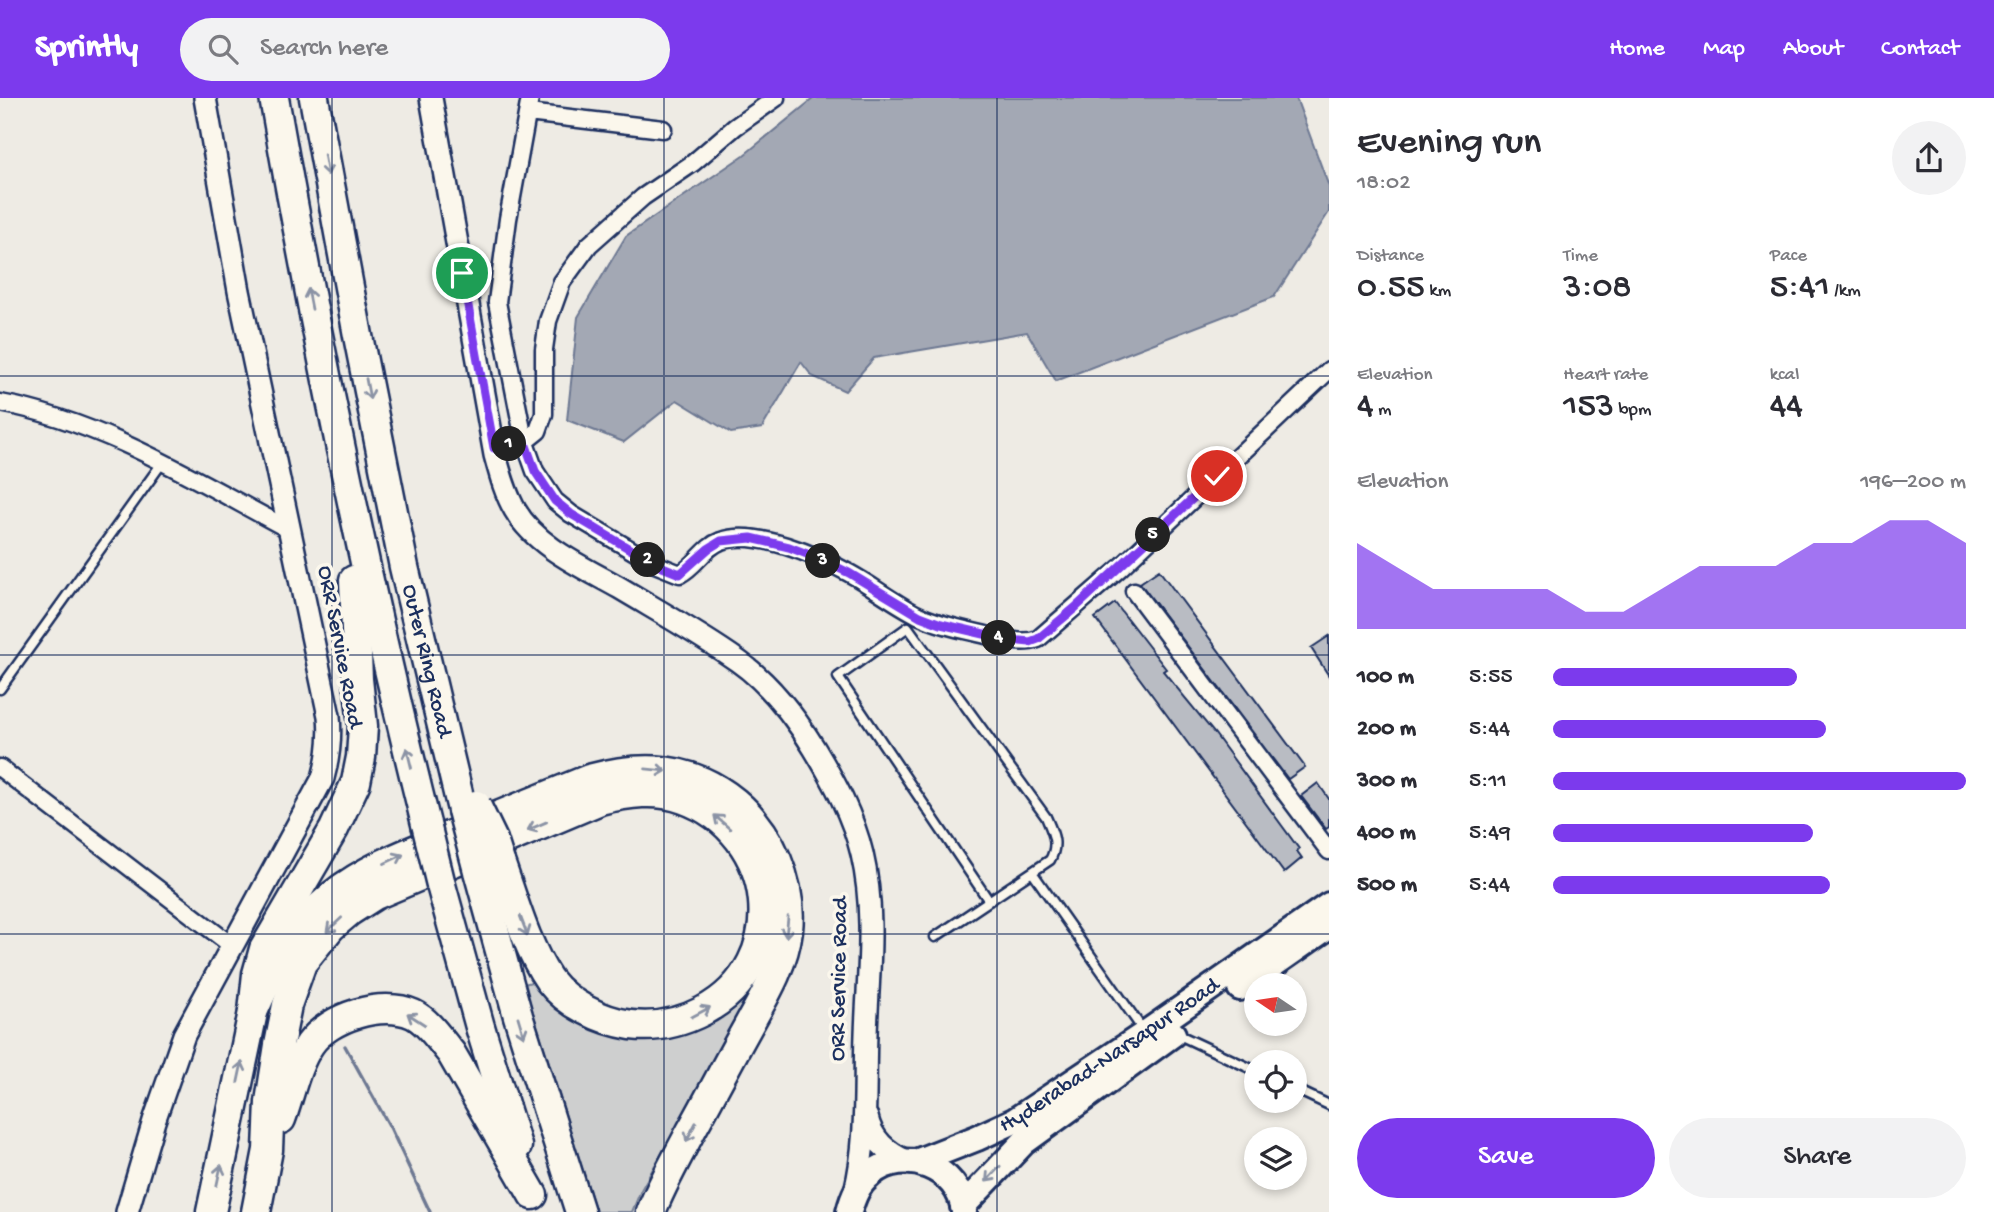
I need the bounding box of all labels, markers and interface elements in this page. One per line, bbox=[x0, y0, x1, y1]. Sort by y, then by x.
search box bbox=[180, 18, 670, 81]
text: Sprintly bbox=[35, 30, 138, 68]
icon: search bbox=[204, 30, 242, 68]
text: Search here bbox=[260, 34, 388, 65]
text: Home bbox=[1609, 35, 1665, 64]
text: Map bbox=[1703, 35, 1745, 64]
text: About bbox=[1783, 35, 1843, 64]
text: Contact bbox=[1881, 35, 1959, 64]
button: share bbox=[1892, 121, 1966, 195]
text: Evening run bbox=[1357, 122, 1541, 166]
one-way arrow bbox=[320, 153, 333, 176]
text: 18:02 bbox=[1357, 170, 1410, 197]
pin bbox=[432, 243, 492, 303]
text: Distance bbox=[1357, 245, 1424, 268]
text: Time bbox=[1563, 245, 1598, 268]
text: Pace bbox=[1770, 245, 1807, 268]
icon: arrive bbox=[443, 254, 481, 292]
text: 0.55 bbox=[1357, 268, 1425, 309]
text: 3:08 bbox=[1563, 268, 1632, 309]
text: 5:41 bbox=[1770, 268, 1830, 309]
text: km bbox=[1425, 280, 1451, 303]
text: /km bbox=[1830, 280, 1861, 303]
one-way arrow bbox=[303, 288, 316, 311]
text: Elevation bbox=[1357, 364, 1433, 387]
text: Heart rate bbox=[1563, 364, 1648, 387]
text: kcal bbox=[1770, 364, 1799, 387]
one-way arrow bbox=[362, 377, 375, 400]
text: 4 bbox=[1357, 387, 1374, 428]
text: 153 bbox=[1563, 387, 1614, 428]
text: 44 bbox=[1770, 387, 1803, 428]
text: m bbox=[1374, 399, 1392, 422]
text: bpm bbox=[1614, 399, 1651, 422]
pin: 1 bbox=[491, 426, 526, 462]
text: 1 bbox=[505, 432, 512, 455]
pin bbox=[1187, 446, 1247, 506]
icon: check bbox=[1198, 457, 1236, 495]
text: Elevation bbox=[1357, 469, 1448, 496]
text: 196–200 m bbox=[1860, 469, 1966, 496]
pin: 5 bbox=[1136, 518, 1170, 552]
text: 5 bbox=[1148, 523, 1158, 546]
pin: 2 bbox=[630, 542, 666, 578]
pin: 3 bbox=[806, 544, 840, 578]
text: 2 bbox=[643, 548, 652, 571]
text: 3 bbox=[818, 549, 827, 572]
street label: ORR Service Road bbox=[310, 564, 368, 732]
street label: Outer Ring Road bbox=[395, 582, 458, 741]
pin: 4 bbox=[982, 620, 1016, 656]
text: 4 bbox=[994, 626, 1003, 649]
text: 100 m bbox=[1357, 664, 1414, 691]
text: 5:55 bbox=[1469, 664, 1513, 691]
text: 200 m bbox=[1357, 716, 1416, 743]
text: 5:44 bbox=[1469, 716, 1510, 743]
one-way arrow bbox=[402, 747, 415, 770]
one-way arrow bbox=[645, 764, 667, 777]
text: 300 m bbox=[1357, 768, 1417, 795]
text: 5:11 bbox=[1469, 768, 1507, 795]
one-way arrow bbox=[713, 814, 731, 830]
one-way arrow bbox=[527, 820, 549, 833]
text: 400 m bbox=[1357, 820, 1416, 847]
text: 5:49 bbox=[1469, 820, 1511, 847]
one-way arrow bbox=[383, 852, 404, 865]
text: 500 m bbox=[1357, 872, 1417, 899]
text: 5:44 bbox=[1469, 872, 1510, 899]
street label: ORR Service Road bbox=[825, 895, 855, 1062]
one-way arrow bbox=[519, 915, 531, 937]
one-way arrow bbox=[780, 916, 793, 938]
one-way arrow bbox=[326, 917, 343, 934]
street label: Hyderabad-Narsapur Road bbox=[996, 971, 1226, 1139]
north arrow bbox=[1244, 973, 1307, 1036]
map controls bbox=[1244, 973, 1307, 1190]
one-way arrow bbox=[690, 1005, 711, 1018]
one-way arrow bbox=[407, 1012, 426, 1027]
one-way arrow bbox=[516, 1015, 529, 1037]
button: locate bbox=[1244, 1050, 1307, 1113]
one-way arrow bbox=[234, 1061, 248, 1084]
button: Save bbox=[1357, 1118, 1655, 1198]
button: Share bbox=[1669, 1118, 1966, 1198]
one-way arrow bbox=[684, 1121, 697, 1142]
button: layers bbox=[1244, 1127, 1307, 1190]
one-way arrow bbox=[212, 1164, 226, 1187]
one-way arrow bbox=[985, 1165, 1002, 1182]

